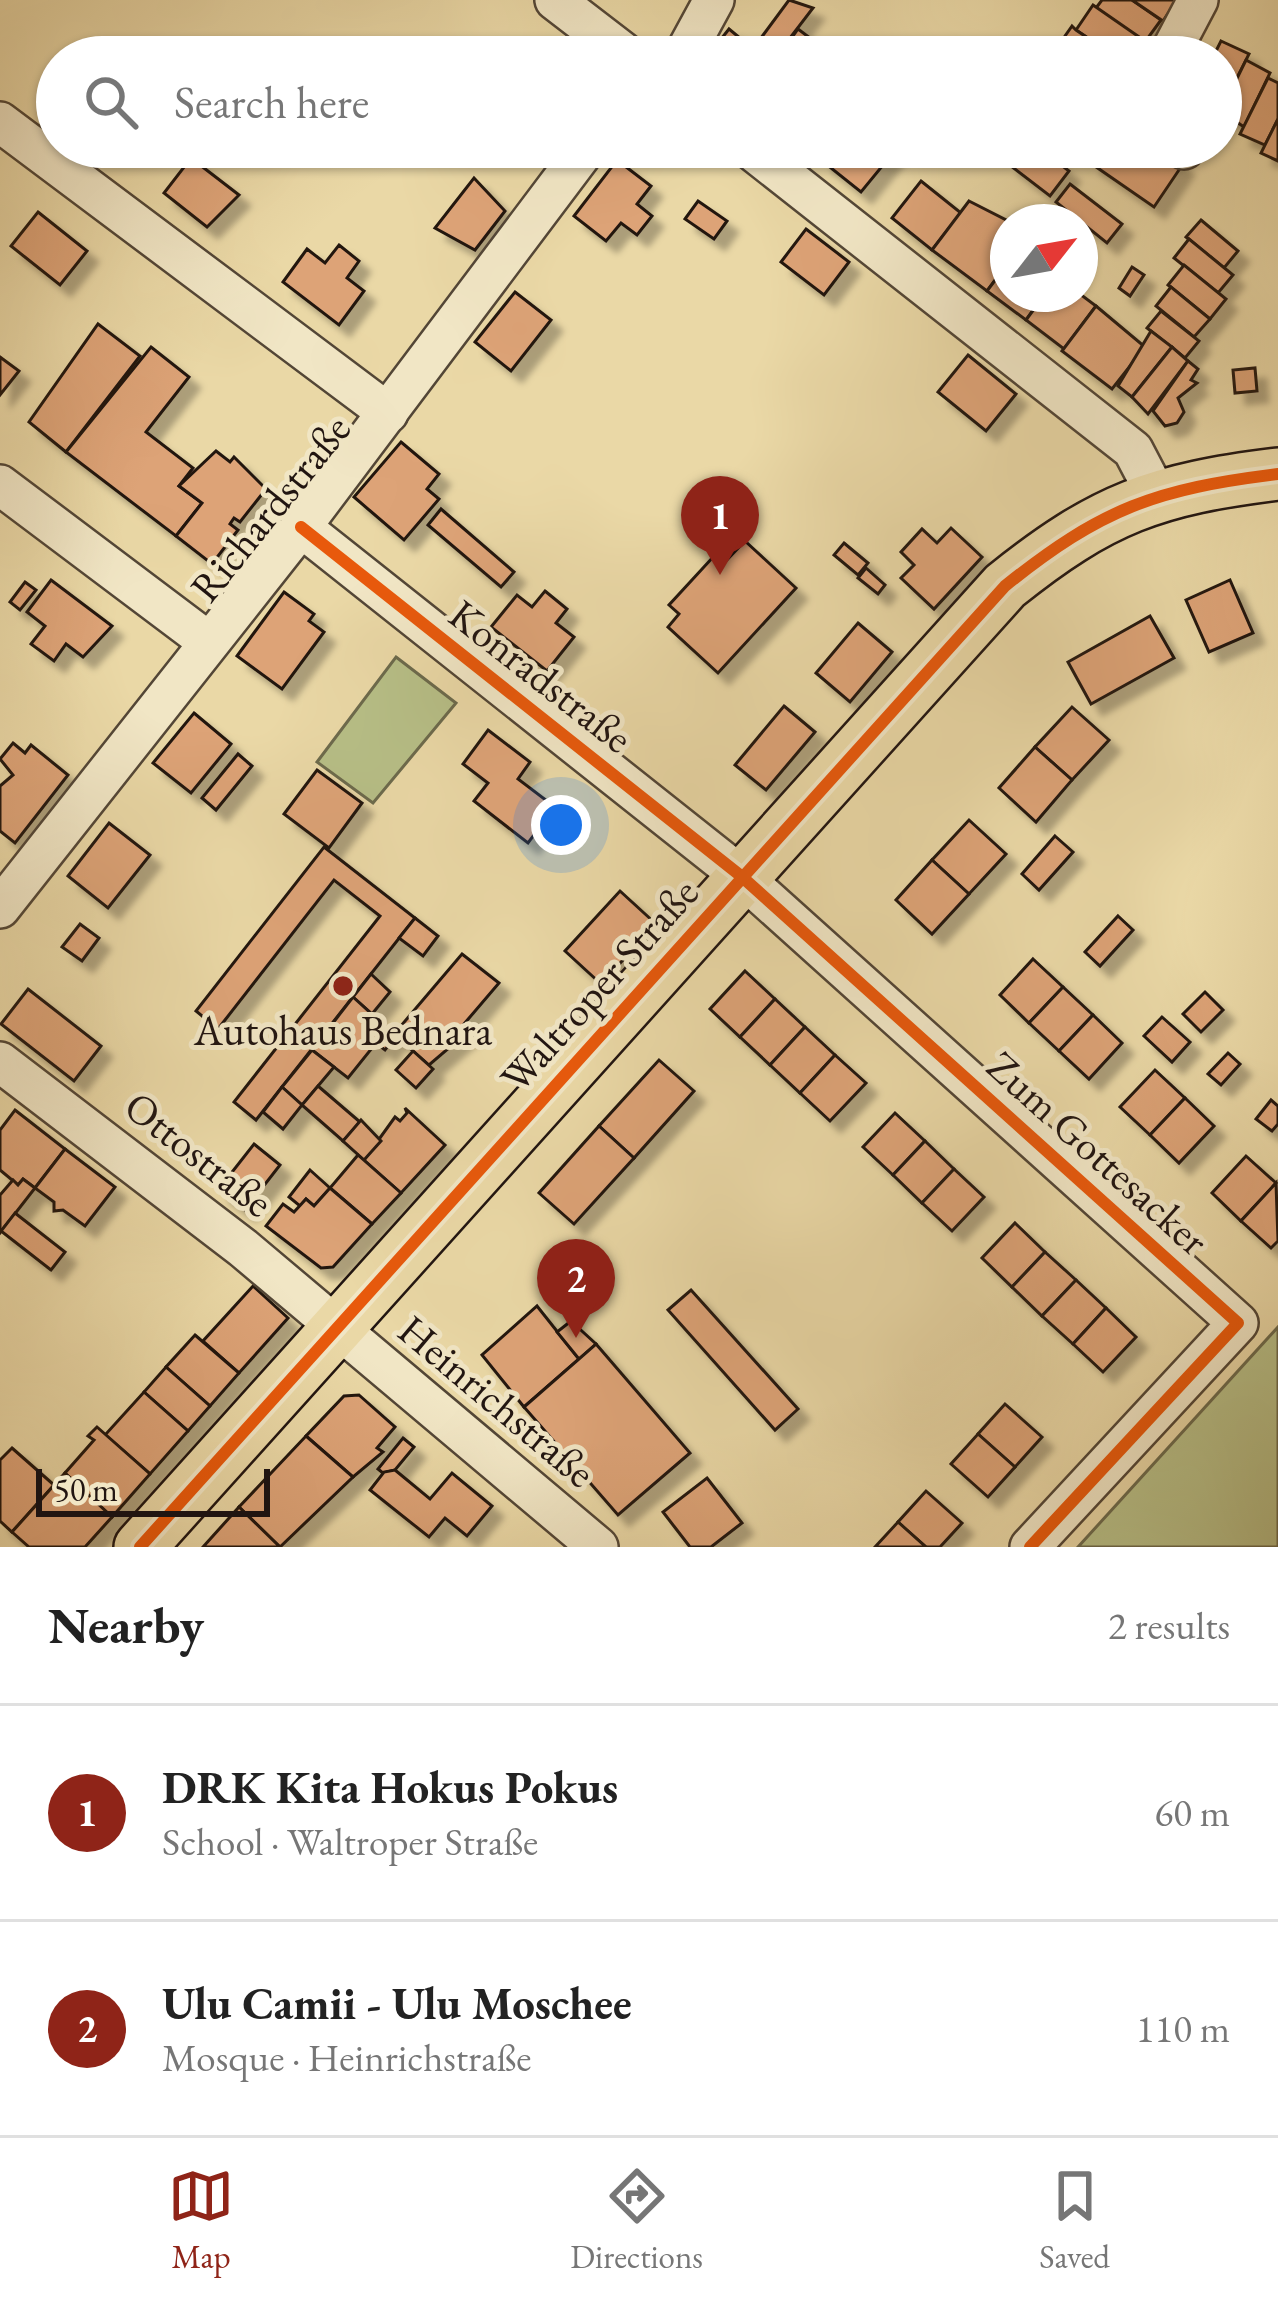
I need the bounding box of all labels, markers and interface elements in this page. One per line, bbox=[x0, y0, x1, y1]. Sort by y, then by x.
search box bbox=[36, 36, 1242, 168]
icon: search bbox=[78, 69, 144, 135]
text: Search here bbox=[174, 73, 369, 131]
north arrow bbox=[990, 204, 1098, 312]
street label: Richardstraße bbox=[177, 403, 363, 613]
pin: 1 bbox=[681, 476, 759, 575]
street label: Konradstraße bbox=[438, 587, 644, 765]
your location bbox=[531, 795, 591, 855]
street label: Waltroper Straße bbox=[488, 866, 710, 1104]
marker: Autohaus Bednara bbox=[330, 973, 356, 999]
place label: Autohaus Bednara bbox=[193, 1003, 493, 1058]
street label: Zum Gottesacker bbox=[975, 1039, 1221, 1267]
street label: Ottostraße bbox=[113, 1079, 285, 1229]
pin: 2 bbox=[537, 1239, 615, 1338]
street label: Heinrichstraße bbox=[387, 1302, 607, 1500]
scale bar bbox=[36, 1463, 270, 1516]
text: 50 m bbox=[54, 1468, 118, 1511]
text: Nearby bbox=[48, 1592, 204, 1658]
text: 2 results bbox=[1108, 1600, 1230, 1651]
text: DRK Kita Hokus Pokus bbox=[162, 1758, 618, 1816]
text: 1 bbox=[77, 1787, 97, 1838]
text: 60 m bbox=[1154, 1787, 1230, 1838]
text: School · Waltroper Straße bbox=[162, 1816, 538, 1867]
text: Ulu Camii - Ulu Moschee bbox=[162, 1974, 632, 2032]
text: 2 bbox=[77, 2003, 97, 2054]
text: 110 m bbox=[1136, 2003, 1230, 2054]
text: Mosque · Heinrichstraße bbox=[162, 2032, 532, 2083]
tab: Map bbox=[168, 2163, 234, 2278]
tab: Directions bbox=[570, 2163, 703, 2278]
tab: Saved bbox=[1039, 2163, 1110, 2278]

